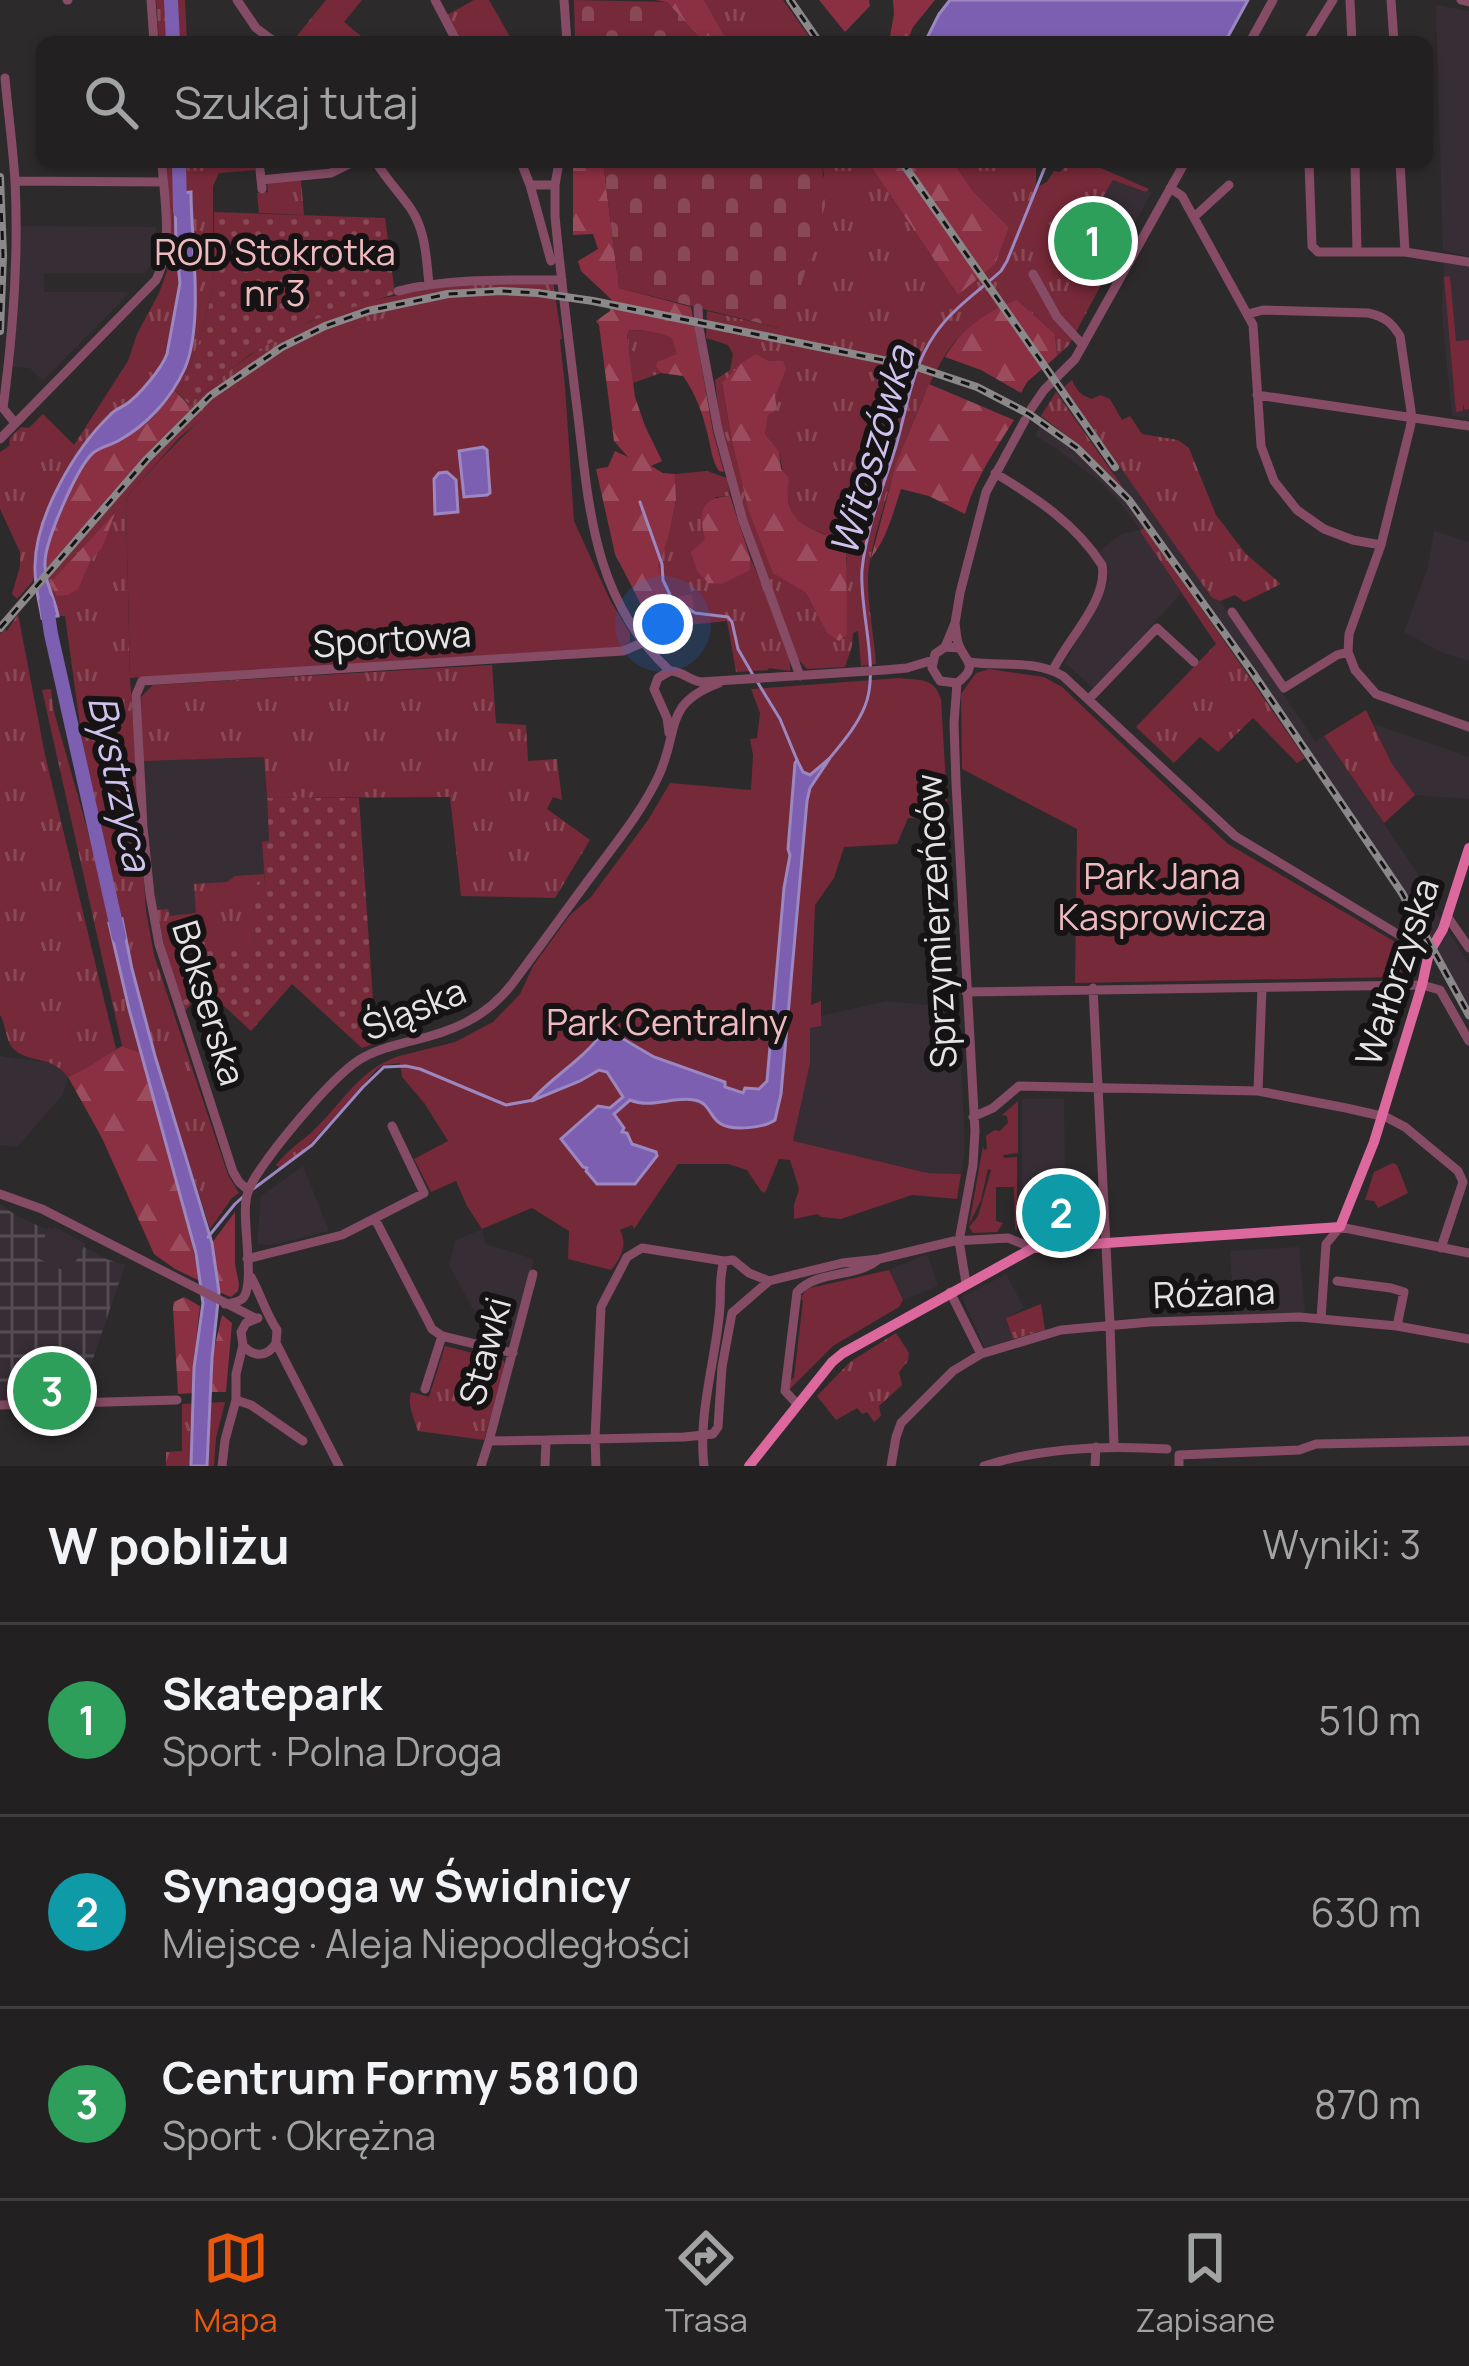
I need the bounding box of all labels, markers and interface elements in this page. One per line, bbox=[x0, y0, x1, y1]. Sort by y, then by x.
search box bbox=[36, 36, 1433, 168]
icon: search bbox=[78, 69, 144, 135]
text: Szukaj tutaj bbox=[174, 71, 419, 133]
pin: 1 bbox=[1054, 196, 1132, 286]
park label: ROD Stokrotka nr 3 bbox=[154, 227, 396, 317]
water label: Witoszówka bbox=[815, 338, 927, 562]
your location bbox=[633, 594, 693, 654]
street label: Sportowa bbox=[311, 609, 473, 668]
water label: Bystrzyca bbox=[76, 690, 166, 878]
street label: Sprzymierzeńców bbox=[903, 773, 968, 1069]
park label: Park Jana Kasprowicza bbox=[1058, 851, 1266, 941]
street label: Wałbrzyska bbox=[1343, 872, 1450, 1072]
street label: Bokserska bbox=[161, 914, 258, 1091]
street label: Śląska bbox=[355, 966, 473, 1051]
park label: Park Centralny bbox=[546, 997, 788, 1046]
pin: 2 bbox=[1022, 1168, 1100, 1258]
street label: Różana bbox=[1152, 1266, 1276, 1319]
street label: Stawki bbox=[447, 1292, 522, 1410]
pin: 3 bbox=[13, 1346, 91, 1436]
text: W pobliżu bbox=[48, 1510, 290, 1579]
text: Wyniki: 3 bbox=[1262, 1517, 1421, 1571]
text: Skatepark bbox=[162, 1662, 382, 1724]
text: 1 bbox=[78, 1693, 96, 1747]
text: 510 m bbox=[1319, 1693, 1421, 1747]
text: Sport · Polna Droga bbox=[162, 1724, 502, 1778]
text: Synagoga w Świdnicy bbox=[162, 1854, 631, 1916]
text: 2 bbox=[75, 1885, 99, 1939]
text: 630 m bbox=[1311, 1885, 1421, 1939]
text: Miejsce · Aleja Niepodległości bbox=[162, 1916, 691, 1970]
text: Centrum Formy 58100 bbox=[162, 2046, 640, 2108]
text: 3 bbox=[76, 2077, 98, 2131]
text: 870 m bbox=[1314, 2077, 1421, 2131]
text: Sport · Okrężna bbox=[162, 2108, 436, 2162]
tab: Mapa bbox=[194, 2225, 278, 2342]
tab: Trasa bbox=[665, 2225, 748, 2342]
tab: Zapisane bbox=[1135, 2225, 1275, 2342]

